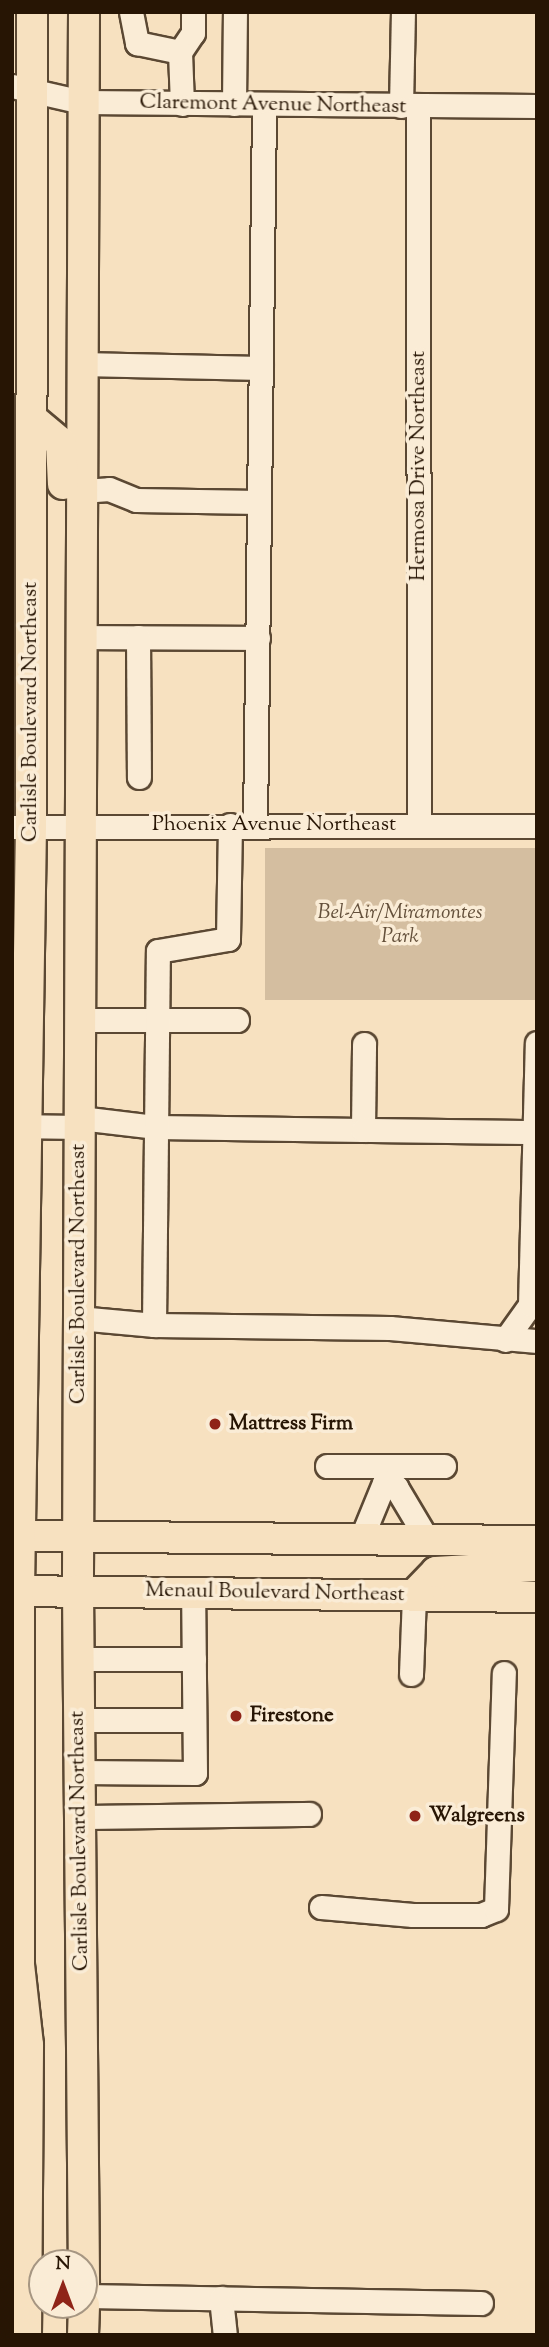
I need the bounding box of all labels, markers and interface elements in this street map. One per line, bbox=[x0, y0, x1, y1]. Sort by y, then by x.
street label: Claremont Avenue Northeast bbox=[139, 90, 407, 120]
street label: Hermosa Drive Northeast bbox=[406, 351, 432, 581]
street label: Carlisle Boulevard Northeast bbox=[18, 582, 44, 842]
street label: Phoenix Avenue Northeast bbox=[152, 812, 396, 838]
park label: Bel-Air/Miramontes Park bbox=[318, 900, 482, 950]
street label: Carlisle Boulevard Northeast bbox=[66, 1144, 92, 1404]
place label: Mattress Firm bbox=[229, 1411, 353, 1437]
marker: Mattress Firm bbox=[207, 1416, 223, 1432]
street label: Menaul Boulevard Northeast bbox=[145, 1578, 405, 1608]
place label: Firestone bbox=[250, 1703, 334, 1729]
marker: Firestone bbox=[228, 1708, 244, 1724]
street label: Carlisle Boulevard Northeast bbox=[65, 1711, 95, 1971]
place label: Walgreens bbox=[429, 1803, 525, 1829]
marker: Walgreens bbox=[407, 1808, 423, 1824]
north arrow bbox=[28, 2249, 98, 2319]
text: N bbox=[55, 2251, 71, 2278]

